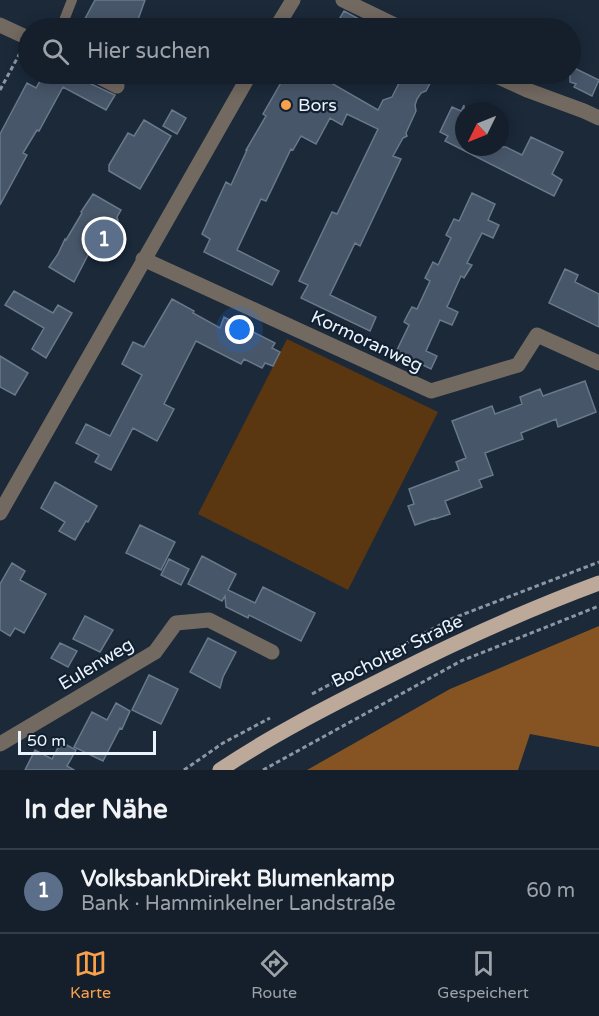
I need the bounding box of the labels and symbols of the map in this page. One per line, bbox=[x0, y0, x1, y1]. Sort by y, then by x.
place label: Bors bbox=[298, 94, 337, 116]
marker: Bors bbox=[279, 98, 293, 112]
north arrow bbox=[455, 102, 509, 156]
pin: 1 bbox=[84, 216, 124, 262]
street label: Kormoranweg bbox=[308, 305, 426, 377]
your location bbox=[225, 315, 254, 344]
street label: Bocholter Straße bbox=[328, 610, 466, 692]
street label: Eulenweg bbox=[55, 633, 137, 695]
scale bar bbox=[18, 728, 156, 756]

